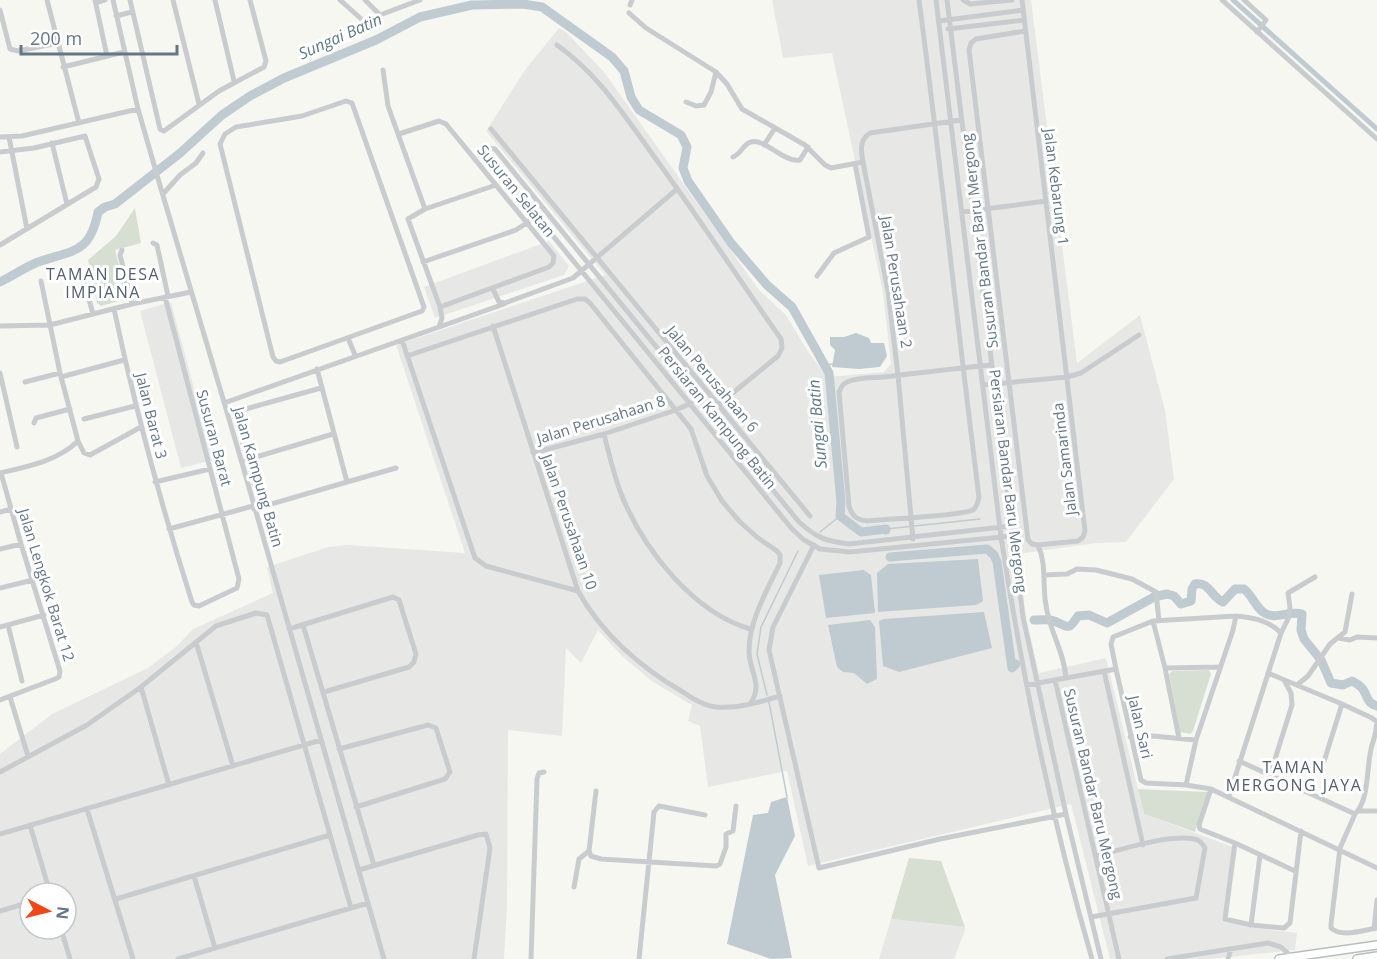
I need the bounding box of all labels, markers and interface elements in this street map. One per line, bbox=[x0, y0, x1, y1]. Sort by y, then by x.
water label: Sungai Batin bbox=[295, 8, 385, 64]
scale bar bbox=[21, 18, 177, 56]
text: 200 m bbox=[30, 26, 82, 50]
street label: Jalan Kebarung 1 bbox=[1040, 125, 1074, 247]
street label: Susuran Bandar Baru Mergong bbox=[956, 133, 1002, 349]
street label: Susuran Selatan bbox=[473, 140, 560, 241]
street label: Jalan Perusahaan 2 bbox=[876, 212, 917, 349]
district label: TAMAN DESA IMPIANA bbox=[46, 263, 160, 303]
street label: Jalan Perusahaan 6 bbox=[661, 319, 763, 436]
street label: Persiaran Kampung Batin bbox=[654, 342, 781, 493]
street label: Persiaran Bandar Baru Mergong bbox=[985, 368, 1033, 594]
street label: Jalan Barat 3 bbox=[131, 369, 172, 461]
water label: Sungai Batin bbox=[802, 379, 832, 469]
street label: Susuran Barat bbox=[192, 387, 237, 488]
street label: Jalan Perusahaan 8 bbox=[532, 390, 667, 449]
street label: Jalan Kampung Batin bbox=[229, 402, 289, 549]
street label: Jalan Samarinda bbox=[1047, 402, 1081, 518]
street label: Jalan Perusahaan 10 bbox=[537, 449, 603, 592]
street label: Jalan Lengkok Barat 12 bbox=[14, 504, 80, 664]
street label: Susuran Bandar Baru Mergong bbox=[1060, 686, 1128, 901]
street label: Jalan Sari bbox=[1124, 691, 1158, 760]
district label: TAMAN MERGONG JAYA bbox=[1226, 756, 1362, 796]
north arrow bbox=[18, 881, 78, 941]
text: N bbox=[51, 905, 75, 921]

